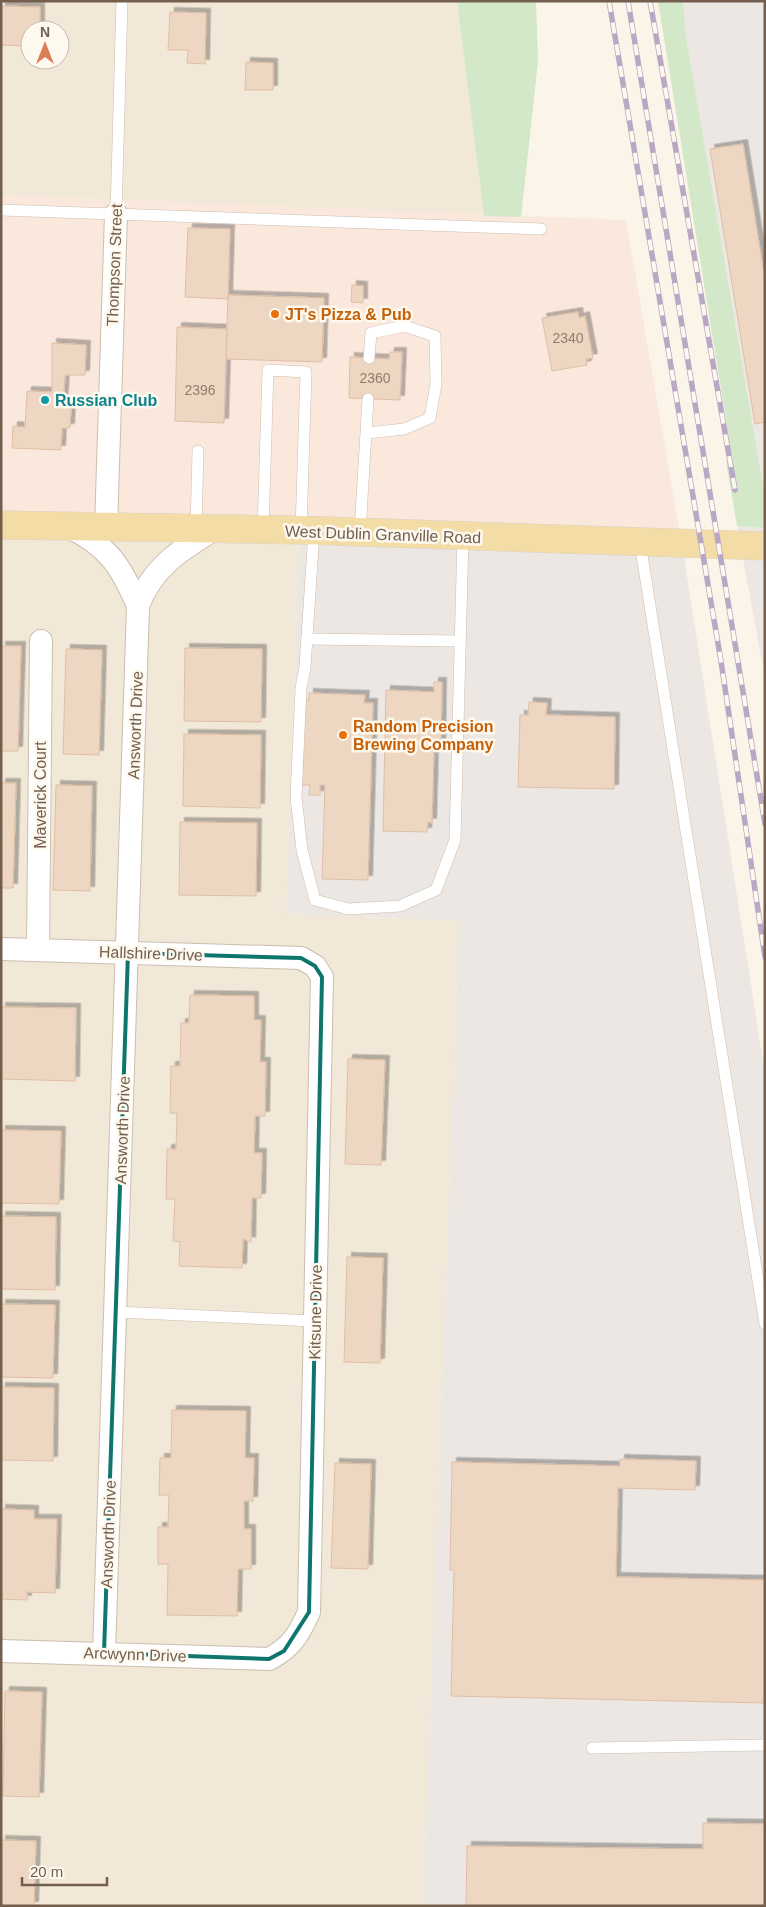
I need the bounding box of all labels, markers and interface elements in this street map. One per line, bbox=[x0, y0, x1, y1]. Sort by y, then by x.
north arrow bbox=[20, 20, 70, 70]
text: N bbox=[40, 24, 50, 40]
street label: Thompson Street bbox=[104, 203, 125, 327]
place label: JT's Pizza & Pub bbox=[285, 306, 412, 323]
marker: JT's Pizza & Pub bbox=[269, 308, 281, 320]
house number: 2340 bbox=[552, 330, 584, 346]
house number: 2360 bbox=[359, 370, 391, 386]
house number: 2396 bbox=[184, 382, 216, 398]
place label: Russian Club bbox=[55, 392, 157, 409]
marker: Russian Club bbox=[39, 394, 51, 406]
street label: West Dublin Granville Road bbox=[285, 523, 481, 546]
street label: Answorth Drive bbox=[125, 670, 146, 780]
place label: Random Precision Brewing Company bbox=[353, 718, 494, 753]
marker: Random Precision Brewing Company bbox=[337, 729, 349, 741]
street label: Maverick Court bbox=[32, 741, 49, 849]
street label: Hallshire Drive bbox=[99, 943, 203, 964]
street label: Answorth Drive bbox=[112, 1075, 133, 1185]
street label: Kitsune Drive bbox=[306, 1264, 325, 1360]
street label: Answorth Drive bbox=[98, 1479, 119, 1589]
street label: Arcwynn Drive bbox=[83, 1644, 187, 1665]
scale bar bbox=[22, 1854, 108, 1886]
text: 20 m bbox=[30, 1863, 63, 1880]

